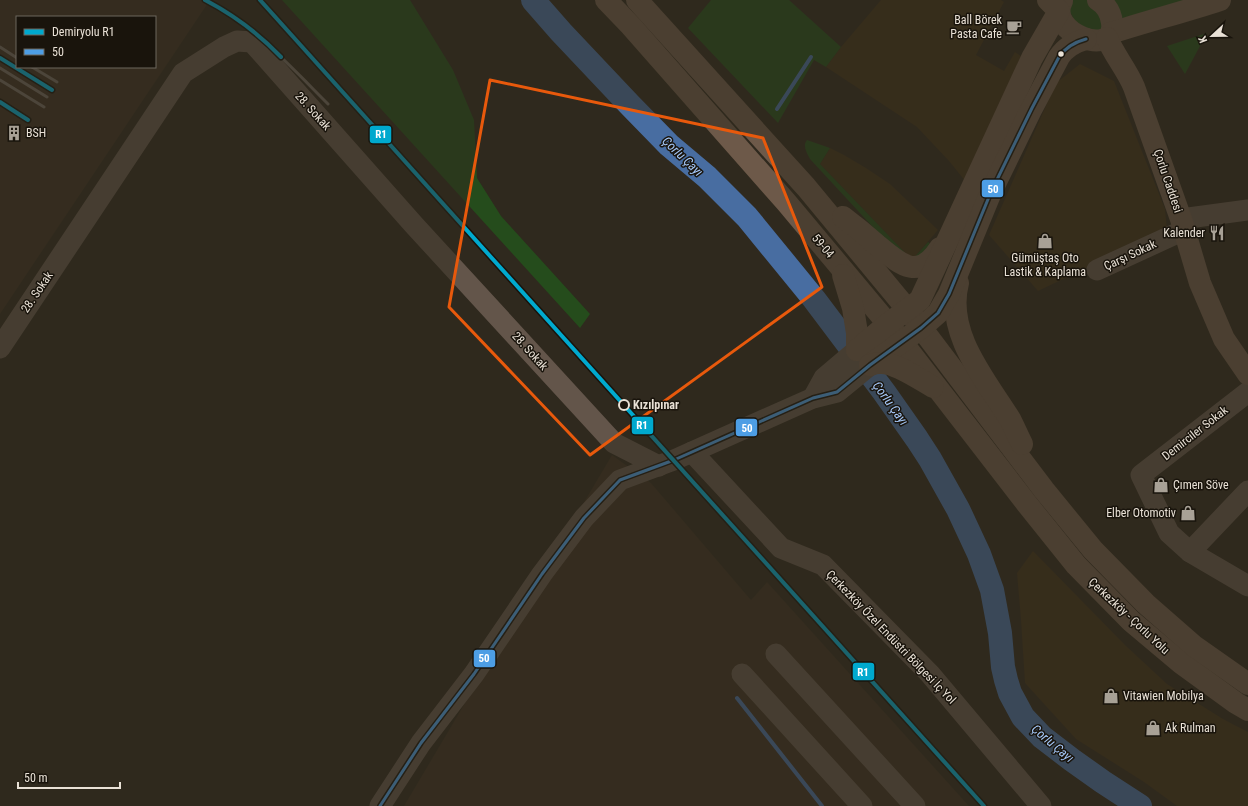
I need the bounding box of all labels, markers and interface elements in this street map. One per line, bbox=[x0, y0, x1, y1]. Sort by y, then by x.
place label: Ball Börek Pasta Cafe bbox=[950, 13, 1003, 41]
legend bbox=[16, 16, 156, 68]
north arrow bbox=[1192, 16, 1232, 56]
cafe icon: Ball Börek Pasta Cafe bbox=[1005, 18, 1023, 36]
text: Demiryolu R1 bbox=[52, 25, 115, 39]
text: K bbox=[1196, 33, 1210, 45]
text: 50 bbox=[52, 45, 64, 59]
unlabelled marker bbox=[1056, 49, 1066, 59]
street label: 28. Sokak bbox=[292, 89, 334, 133]
building icon: BSH bbox=[5, 124, 23, 142]
line badge: R1 bbox=[369, 125, 392, 144]
place label: BSH bbox=[26, 126, 46, 140]
text: R1 bbox=[375, 128, 387, 141]
water label: Çorlu Çayı bbox=[659, 133, 706, 179]
street label: Çorlu Caddesi bbox=[1151, 147, 1185, 215]
line badge: 50 bbox=[981, 179, 1004, 198]
text: 50 bbox=[987, 183, 999, 196]
restaurant icon: Kalender bbox=[1208, 224, 1226, 242]
place label: Kalender bbox=[1163, 226, 1205, 240]
street label: 59-04 bbox=[809, 231, 837, 261]
shop icon: Gümüştaş Oto Lastik & Kaplama bbox=[1036, 232, 1054, 250]
street label: Çarşı Sokak bbox=[1102, 237, 1159, 273]
place label: Gümüştaş Oto Lastik & Kaplama bbox=[1004, 251, 1086, 279]
street label: 28. Sokak bbox=[18, 268, 56, 315]
street label: 28. Sokak bbox=[509, 329, 551, 373]
water label: Çorlu Çayı bbox=[870, 378, 912, 428]
place label: Kızılpınar bbox=[633, 398, 679, 412]
marker: Kızılpınar bbox=[618, 399, 630, 411]
street label: Demirciler Sokak bbox=[1159, 403, 1231, 463]
line badge: R1 bbox=[631, 416, 654, 435]
line badge: 50 bbox=[735, 418, 758, 437]
text: R1 bbox=[636, 419, 648, 432]
text: 50 bbox=[741, 422, 753, 435]
shop icon: Çımen Söve bbox=[1152, 476, 1170, 494]
place label: Çımen Söve bbox=[1173, 478, 1229, 492]
shop icon: Elber Otomotiv bbox=[1179, 504, 1197, 522]
place label: Elber Otomotiv bbox=[1106, 506, 1176, 520]
street label: Çerkezköy Özel Endüstri Bölgesi İç Yol bbox=[823, 567, 959, 707]
street label: Çerkezköy - Çorlu Yolu bbox=[1086, 575, 1172, 657]
line badge: 50 bbox=[473, 649, 496, 668]
text: 50 bbox=[478, 652, 490, 665]
line badge: R1 bbox=[852, 662, 875, 681]
text: R1 bbox=[857, 666, 869, 679]
shop icon: Vitawien Mobilya bbox=[1102, 687, 1120, 705]
place label: Vitawien Mobilya bbox=[1123, 689, 1204, 703]
shop icon: Ak Rulman bbox=[1144, 719, 1162, 737]
water label: Çorlu Çayı bbox=[1028, 721, 1077, 765]
place label: Ak Rulman bbox=[1165, 721, 1216, 735]
scale bar bbox=[18, 764, 120, 790]
text: 50 m bbox=[24, 771, 48, 785]

